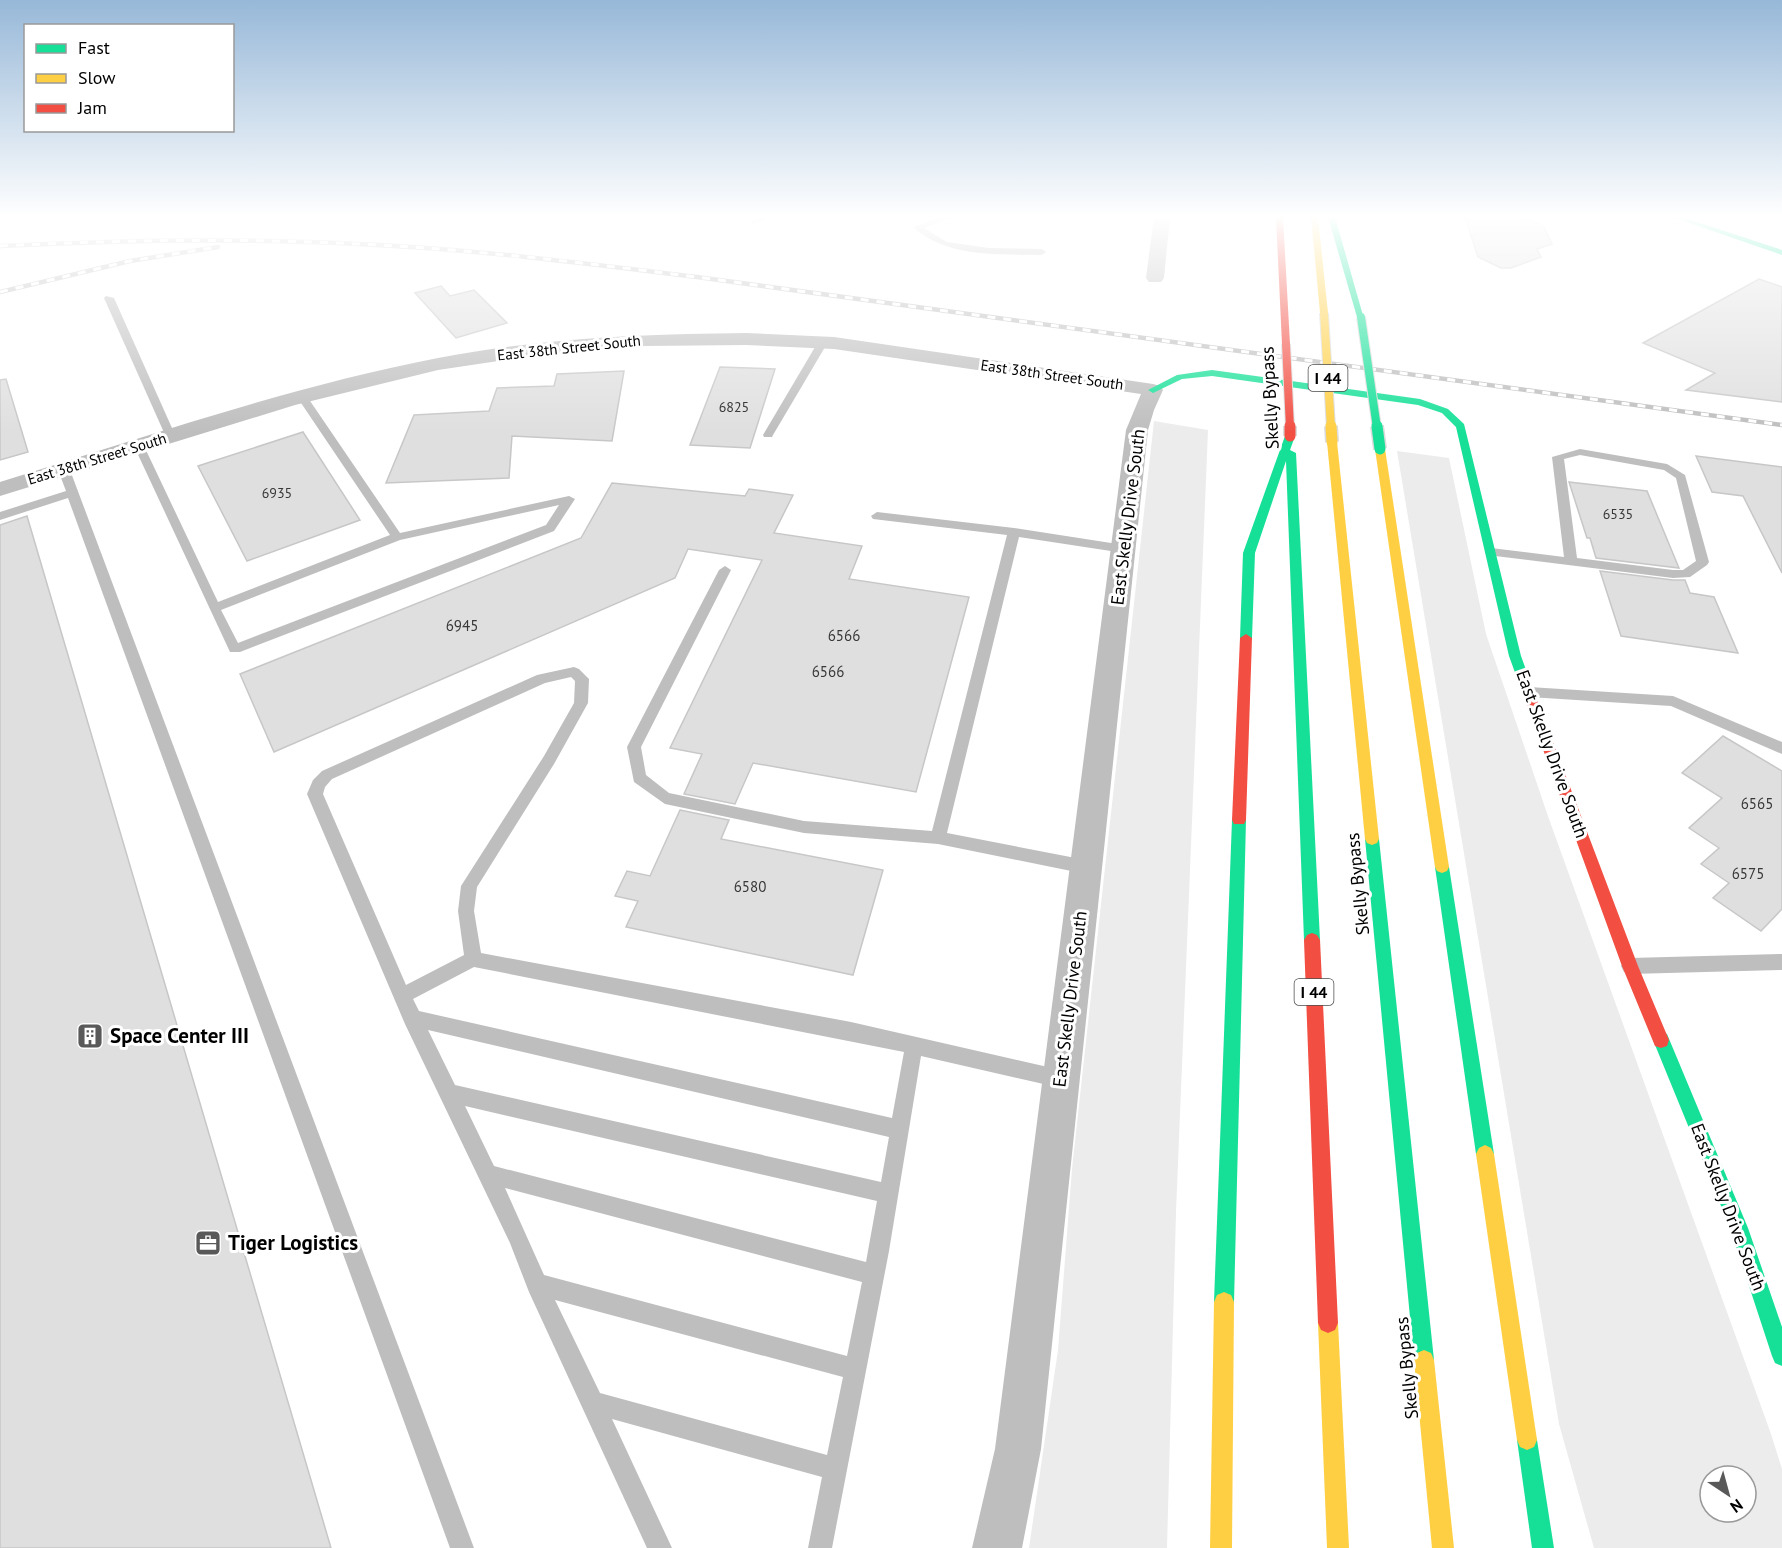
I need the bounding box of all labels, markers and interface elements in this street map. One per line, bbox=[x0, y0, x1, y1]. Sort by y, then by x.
legend bbox=[24, 24, 234, 132]
text: Fast bbox=[78, 36, 110, 59]
text: Slow bbox=[78, 66, 116, 89]
text: Jam bbox=[77, 96, 107, 119]
street label: East 38th Street South bbox=[496, 331, 642, 364]
street label: Skelly Bypass bbox=[1255, 346, 1284, 450]
street label: East 38th Street South bbox=[979, 355, 1125, 394]
road number: I 44 bbox=[1308, 365, 1348, 391]
house number: 6825 bbox=[719, 398, 749, 416]
street label: East 38th Street South bbox=[25, 428, 169, 489]
street label: East Skelly Drive South bbox=[1105, 428, 1150, 606]
house number: 6935 bbox=[262, 484, 292, 502]
house number: 6535 bbox=[1603, 505, 1633, 523]
house number: 6945 bbox=[446, 616, 478, 635]
house number: 6566 bbox=[828, 626, 860, 645]
house number: 6566 bbox=[812, 662, 844, 681]
street label: East Skelly Drive South bbox=[1511, 667, 1594, 841]
house number: 6565 bbox=[1741, 794, 1773, 813]
street label: Skelly Bypass bbox=[1341, 832, 1374, 936]
house number: 6575 bbox=[1732, 864, 1764, 883]
house number: 6580 bbox=[734, 877, 766, 896]
street label: East Skelly Drive South bbox=[1047, 910, 1092, 1088]
road number: I 44 bbox=[1294, 979, 1334, 1005]
building icon: Space Center III bbox=[75, 1021, 105, 1051]
place label: Space Center III bbox=[110, 1022, 249, 1049]
street label: East Skelly Drive South bbox=[1686, 1120, 1771, 1294]
office icon: Tiger Logistics bbox=[193, 1228, 223, 1258]
place label: Tiger Logistics bbox=[228, 1229, 358, 1256]
street label: Skelly Bypass bbox=[1390, 1316, 1423, 1420]
north arrow bbox=[1698, 1464, 1758, 1524]
text: N bbox=[1727, 1495, 1747, 1517]

